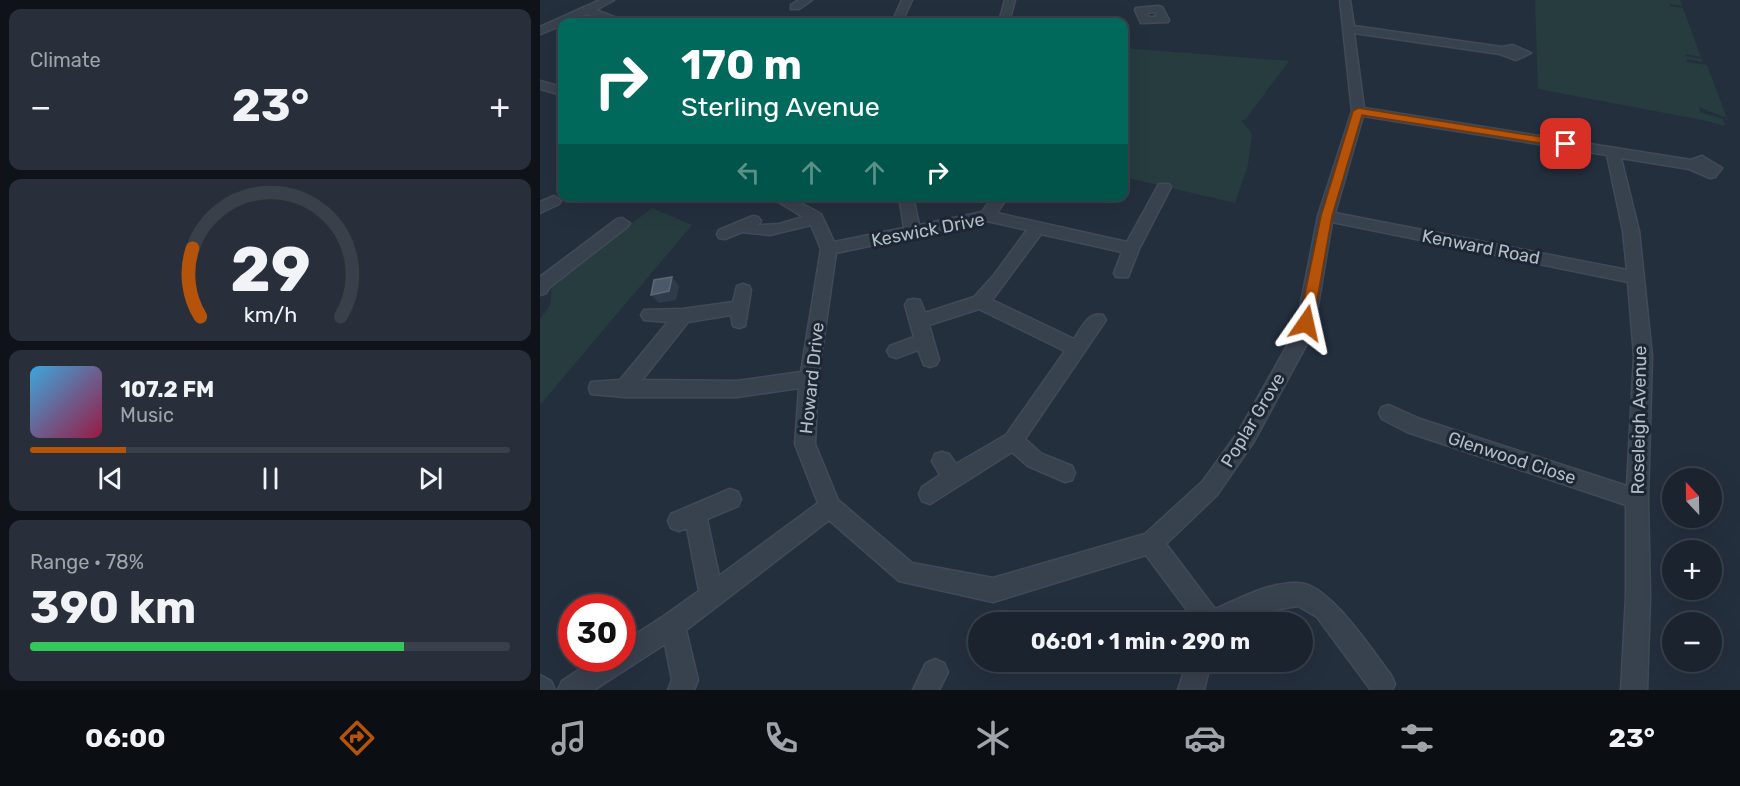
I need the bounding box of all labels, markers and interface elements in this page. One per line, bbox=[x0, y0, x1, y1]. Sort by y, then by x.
text: 170 m bbox=[681, 40, 802, 90]
icon: right bbox=[582, 42, 660, 120]
text: Climate bbox=[30, 48, 101, 72]
text: 23° bbox=[232, 79, 309, 132]
text: − bbox=[30, 87, 51, 126]
text: + bbox=[489, 87, 510, 126]
text: Sterling Avenue bbox=[681, 91, 880, 123]
pin bbox=[1540, 118, 1591, 169]
icon: arrive bbox=[1549, 127, 1582, 160]
icon: left bbox=[732, 156, 765, 189]
icon: ahead bbox=[795, 156, 828, 189]
icon: ahead bbox=[858, 156, 891, 189]
icon: right bbox=[921, 156, 954, 189]
street label: Keswick Drive bbox=[870, 208, 986, 252]
street label: Kenward Road bbox=[1420, 225, 1542, 269]
text: 29 bbox=[230, 233, 310, 307]
position arrow bbox=[1274, 291, 1338, 355]
text: km/h bbox=[243, 302, 297, 327]
street label: Howard Drive bbox=[795, 321, 829, 435]
street label: Roseleigh Avenue bbox=[1627, 345, 1651, 495]
street label: Poplar Grove bbox=[1216, 369, 1290, 471]
text: 107.2 FM bbox=[120, 376, 214, 403]
text: Music bbox=[120, 403, 174, 427]
street label: Glenwood Close bbox=[1445, 427, 1579, 489]
icon: previous bbox=[94, 462, 127, 495]
icon: pause bbox=[254, 462, 287, 495]
icon: next bbox=[414, 462, 447, 495]
north arrow bbox=[1662, 468, 1722, 528]
map controls bbox=[1662, 468, 1722, 672]
button: + bbox=[1662, 540, 1722, 600]
text: Range · 78% bbox=[30, 550, 144, 574]
text: 390 km bbox=[30, 581, 196, 634]
speed limit sign: 30 bbox=[558, 594, 636, 672]
button: − bbox=[1662, 612, 1722, 672]
text: 06:01 · 1 min · 290 m bbox=[1031, 628, 1250, 655]
icon: directions bbox=[336, 717, 378, 759]
icon: music bbox=[548, 717, 590, 759]
icon: phone bbox=[760, 717, 802, 759]
icon: climate bbox=[972, 717, 1014, 759]
icon: car bbox=[1184, 717, 1226, 759]
icon: filters bbox=[1396, 717, 1438, 759]
text: 06:00 bbox=[85, 722, 166, 754]
text: 23° bbox=[1608, 722, 1655, 754]

